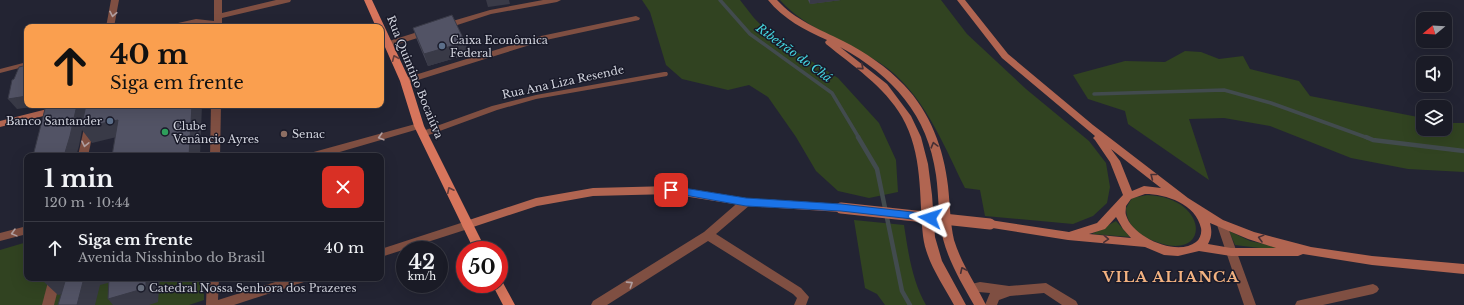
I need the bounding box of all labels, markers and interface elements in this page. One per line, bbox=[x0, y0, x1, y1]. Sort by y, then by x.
one-way arrow bbox=[109, 10, 117, 17]
north arrow bbox=[1416, 12, 1452, 48]
map controls bbox=[1416, 12, 1452, 136]
street label: Rua Quintino Bocaiúva bbox=[384, 13, 446, 141]
water label: Ribeirão do Chá bbox=[753, 19, 835, 85]
place label: Caixa Econômica Federal bbox=[450, 33, 549, 60]
text: 40 m bbox=[110, 37, 188, 72]
icon: ahead bbox=[44, 40, 96, 92]
marker: Caixa Econômica Federal bbox=[437, 41, 447, 51]
one-way arrow bbox=[392, 54, 400, 62]
button: sound bbox=[1416, 56, 1452, 92]
street label: Rua Ana Liza Resende bbox=[501, 62, 625, 102]
one-way arrow bbox=[857, 62, 864, 69]
text: Siga em frente bbox=[110, 72, 244, 94]
button: layers bbox=[1416, 100, 1452, 136]
place label: Banco Santander bbox=[6, 114, 103, 128]
marker: Banco Santander bbox=[105, 116, 115, 126]
place label: Clube Venâncio Ayres bbox=[172, 119, 259, 146]
marker: Clube Venâncio Ayres bbox=[160, 127, 170, 137]
place label: Senac bbox=[292, 127, 325, 141]
marker: Senac bbox=[279, 129, 289, 139]
one-way arrow bbox=[378, 132, 385, 141]
one-way arrow bbox=[82, 141, 90, 147]
one-way arrow bbox=[930, 142, 939, 149]
text: 1 min bbox=[44, 164, 114, 193]
button: close bbox=[322, 166, 364, 208]
pin bbox=[654, 173, 688, 207]
one-way arrow bbox=[1150, 174, 1157, 181]
icon: arrive bbox=[660, 179, 682, 201]
one-way arrow bbox=[447, 187, 455, 195]
text: 120 m · 10:44 bbox=[44, 194, 130, 211]
position arrow bbox=[909, 197, 951, 239]
one-way arrow bbox=[10, 228, 17, 237]
text: Siga em frente bbox=[78, 230, 193, 249]
one-way arrow bbox=[1103, 234, 1109, 243]
one-way arrow bbox=[1258, 235, 1264, 243]
icon: ahead bbox=[44, 237, 66, 259]
text: 40 m bbox=[324, 238, 364, 257]
speed limit sign: 50 bbox=[456, 241, 508, 293]
text: Avenida Nisshinbo do Brasil bbox=[78, 249, 265, 266]
text: 42 bbox=[409, 250, 435, 274]
one-way arrow bbox=[959, 267, 967, 274]
district label: VILA ALIANCA bbox=[1101, 267, 1240, 286]
text: km/h bbox=[408, 270, 436, 283]
place label: Catedral Nossa Senhora dos Prazeres bbox=[149, 281, 356, 295]
one-way arrow bbox=[626, 281, 633, 289]
marker: Catedral Nossa Senhora dos Prazeres bbox=[136, 283, 146, 293]

